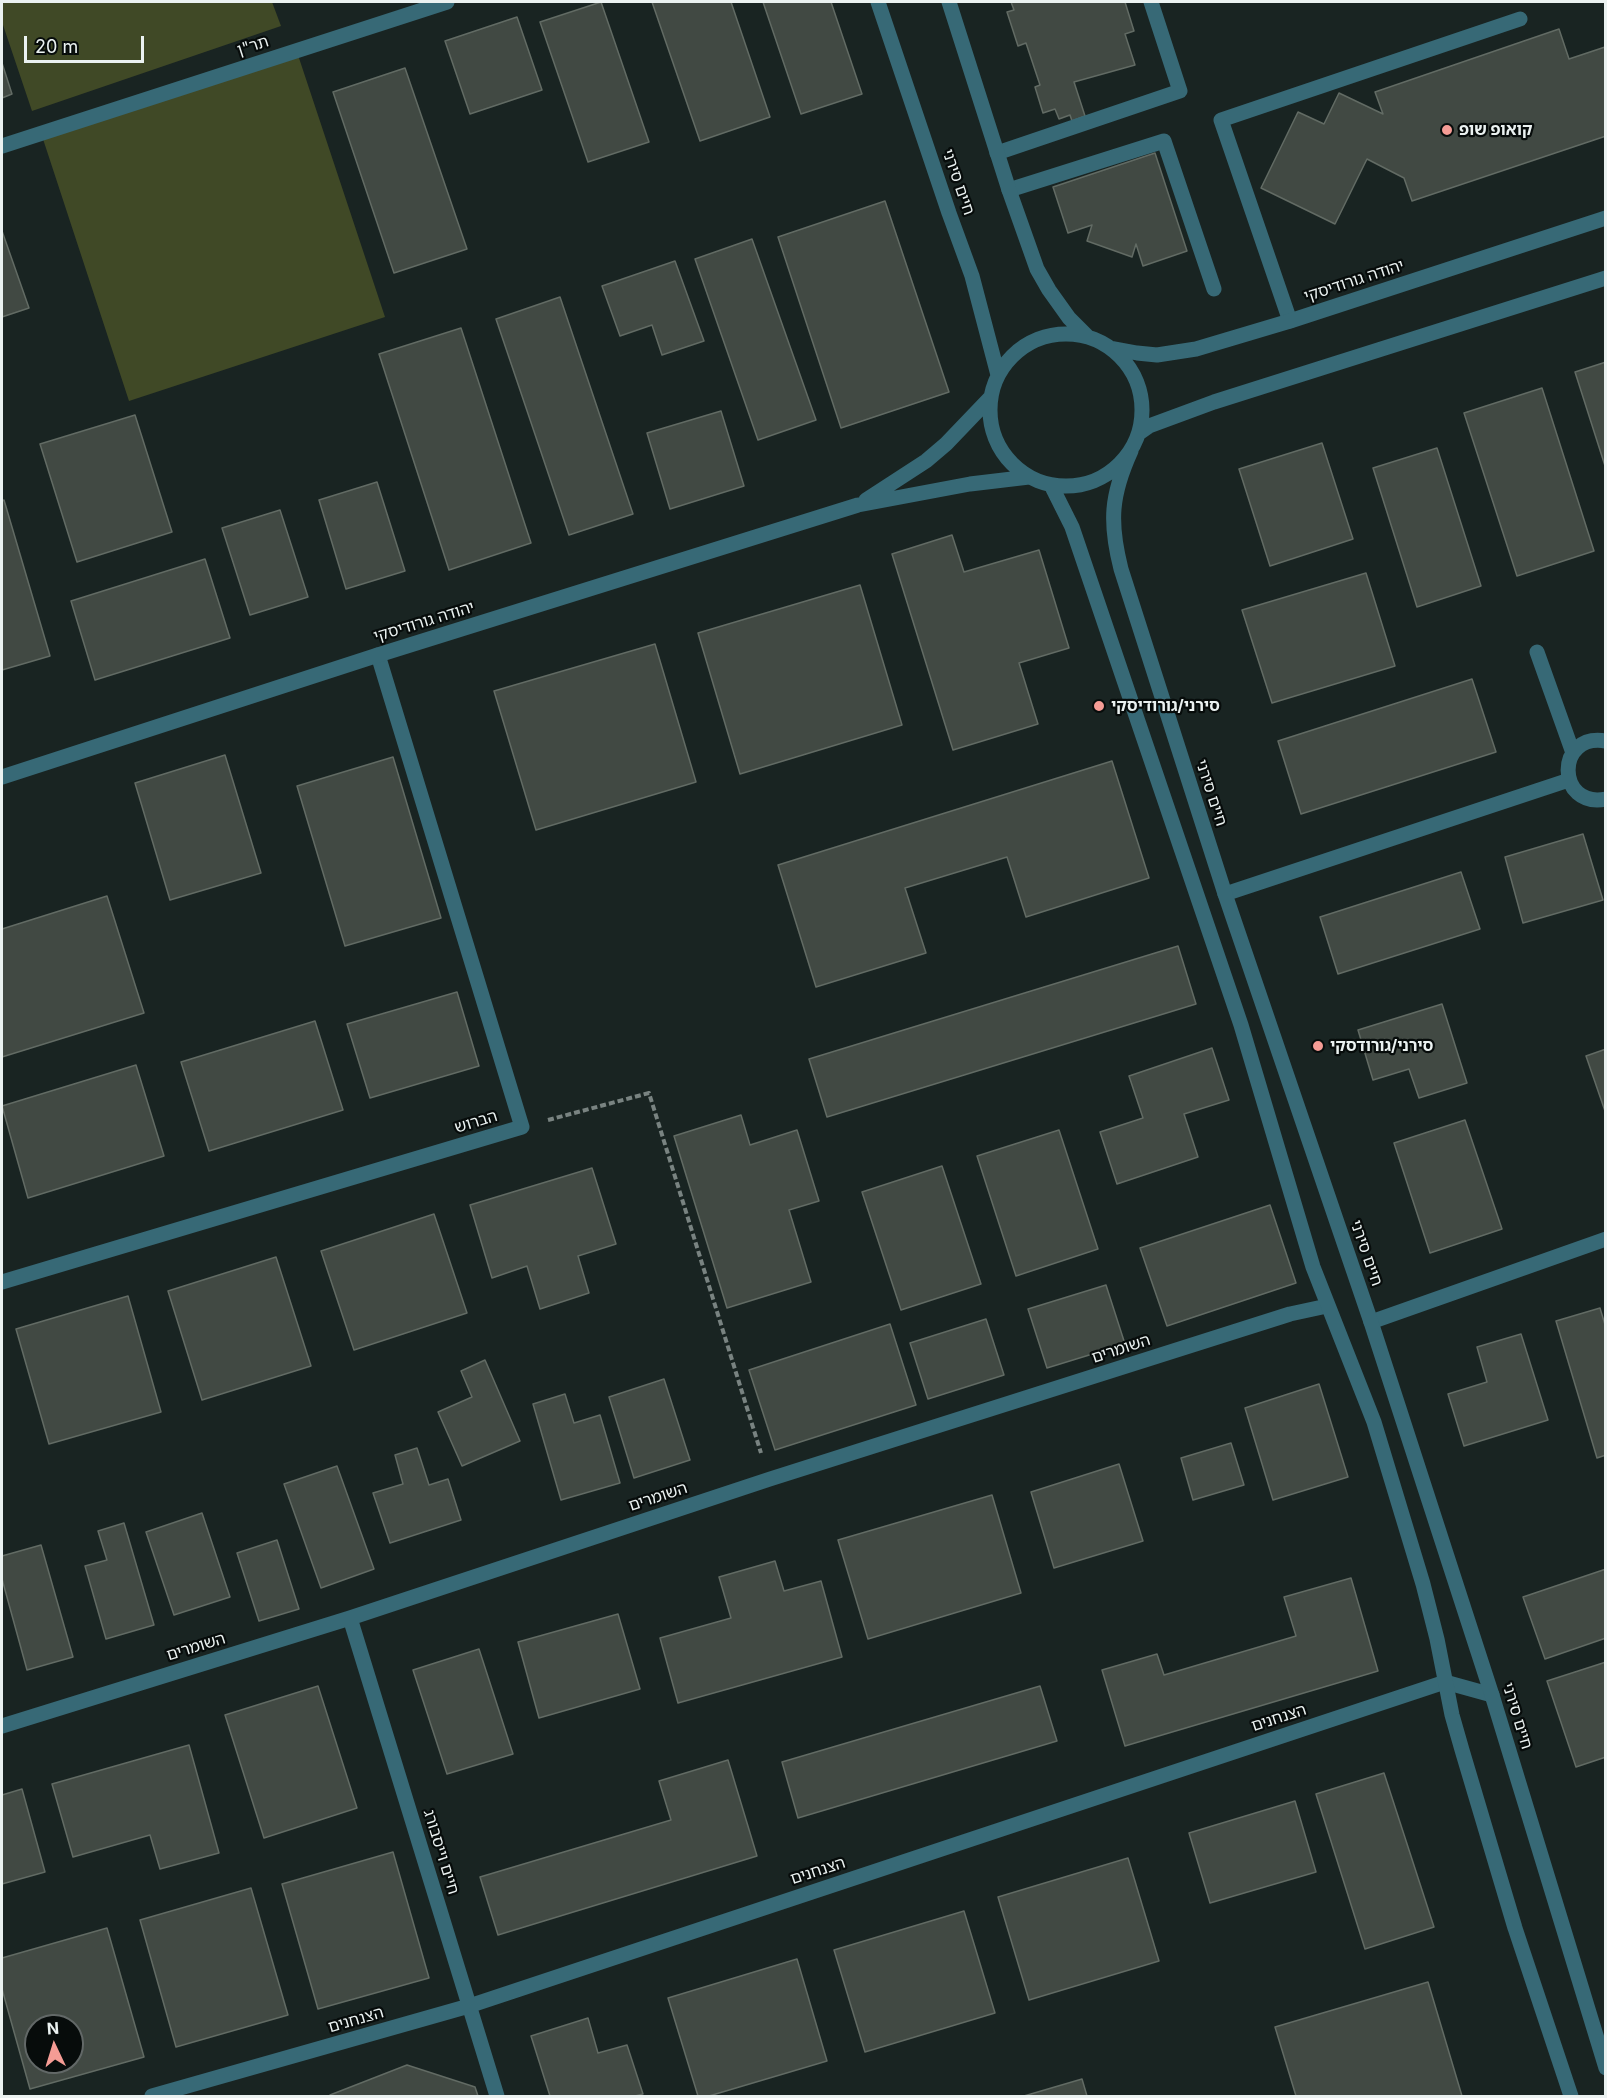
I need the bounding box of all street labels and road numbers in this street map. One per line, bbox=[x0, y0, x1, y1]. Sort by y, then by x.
street label: תר"ן bbox=[235, 32, 271, 60]
street label: חיים סירני bbox=[938, 146, 978, 218]
street label: יהודה גורודיסקי bbox=[1301, 256, 1407, 306]
street label: יהודה גורודיסקי bbox=[371, 598, 477, 646]
street label: חיים סירני bbox=[1191, 757, 1231, 829]
street label: הברוש bbox=[452, 1106, 500, 1138]
street label: חיים סירני bbox=[1346, 1217, 1386, 1289]
street label: השומרים bbox=[1089, 1331, 1153, 1367]
street label: השומרים bbox=[626, 1479, 690, 1515]
street label: השומרים bbox=[164, 1629, 228, 1665]
street label: חיים סירני bbox=[1498, 1680, 1536, 1752]
street label: הצנחנים bbox=[1249, 1700, 1309, 1736]
street label: חיים וייסבורג bbox=[419, 1807, 463, 1897]
street label: הצנחנים bbox=[788, 1853, 848, 1889]
street label: הצנחנים bbox=[326, 2003, 386, 2037]

